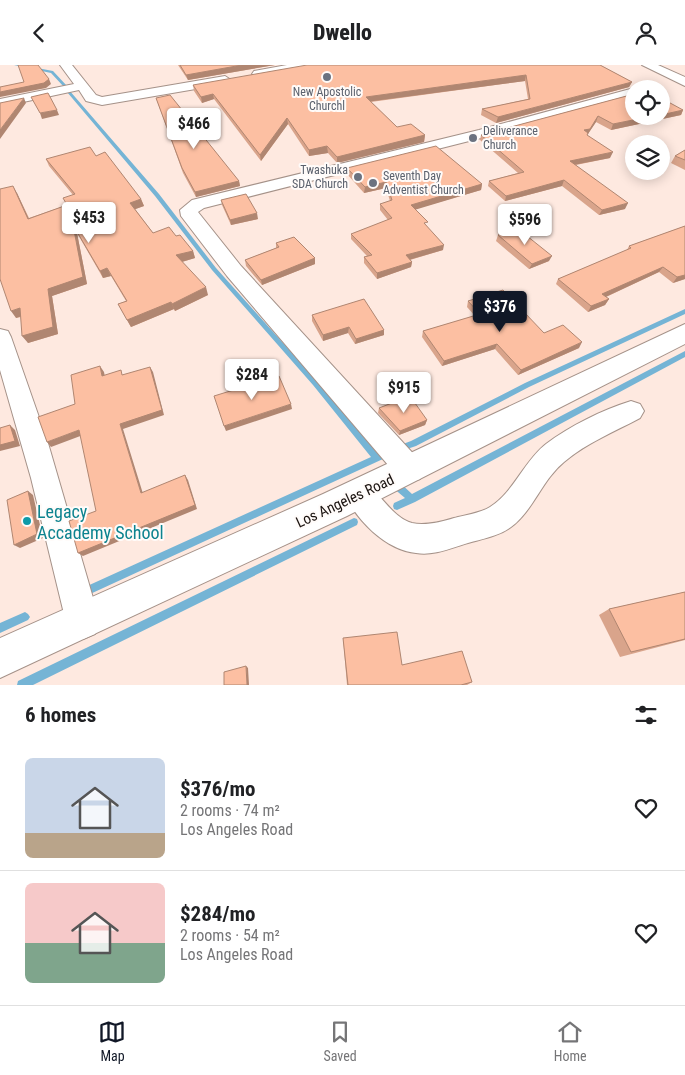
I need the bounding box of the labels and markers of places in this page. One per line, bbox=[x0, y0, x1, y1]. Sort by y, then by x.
marker: New Apostolic Churchl bbox=[321, 71, 333, 83]
place label: New Apostolic Churchl bbox=[293, 85, 362, 113]
pin: $466 bbox=[164, 107, 224, 150]
place label: Deliverance Church bbox=[483, 124, 538, 152]
marker: Deliverance Church bbox=[467, 132, 479, 144]
place label: Twashuka SDA Church bbox=[292, 163, 348, 191]
place label: Seventh Day Adventist Church bbox=[383, 169, 464, 197]
marker: Twashuka SDA Church bbox=[352, 171, 364, 183]
marker: Seventh Day Adventist Church bbox=[367, 177, 379, 189]
pin: $453 bbox=[59, 201, 119, 244]
pin: $596 bbox=[495, 203, 555, 246]
pin: $376 bbox=[470, 291, 530, 333]
pin: $284 bbox=[222, 359, 282, 401]
pin: $915 bbox=[374, 371, 434, 414]
place label: Legacy Accademy School bbox=[37, 501, 164, 543]
marker: Legacy Accademy School bbox=[21, 515, 33, 527]

